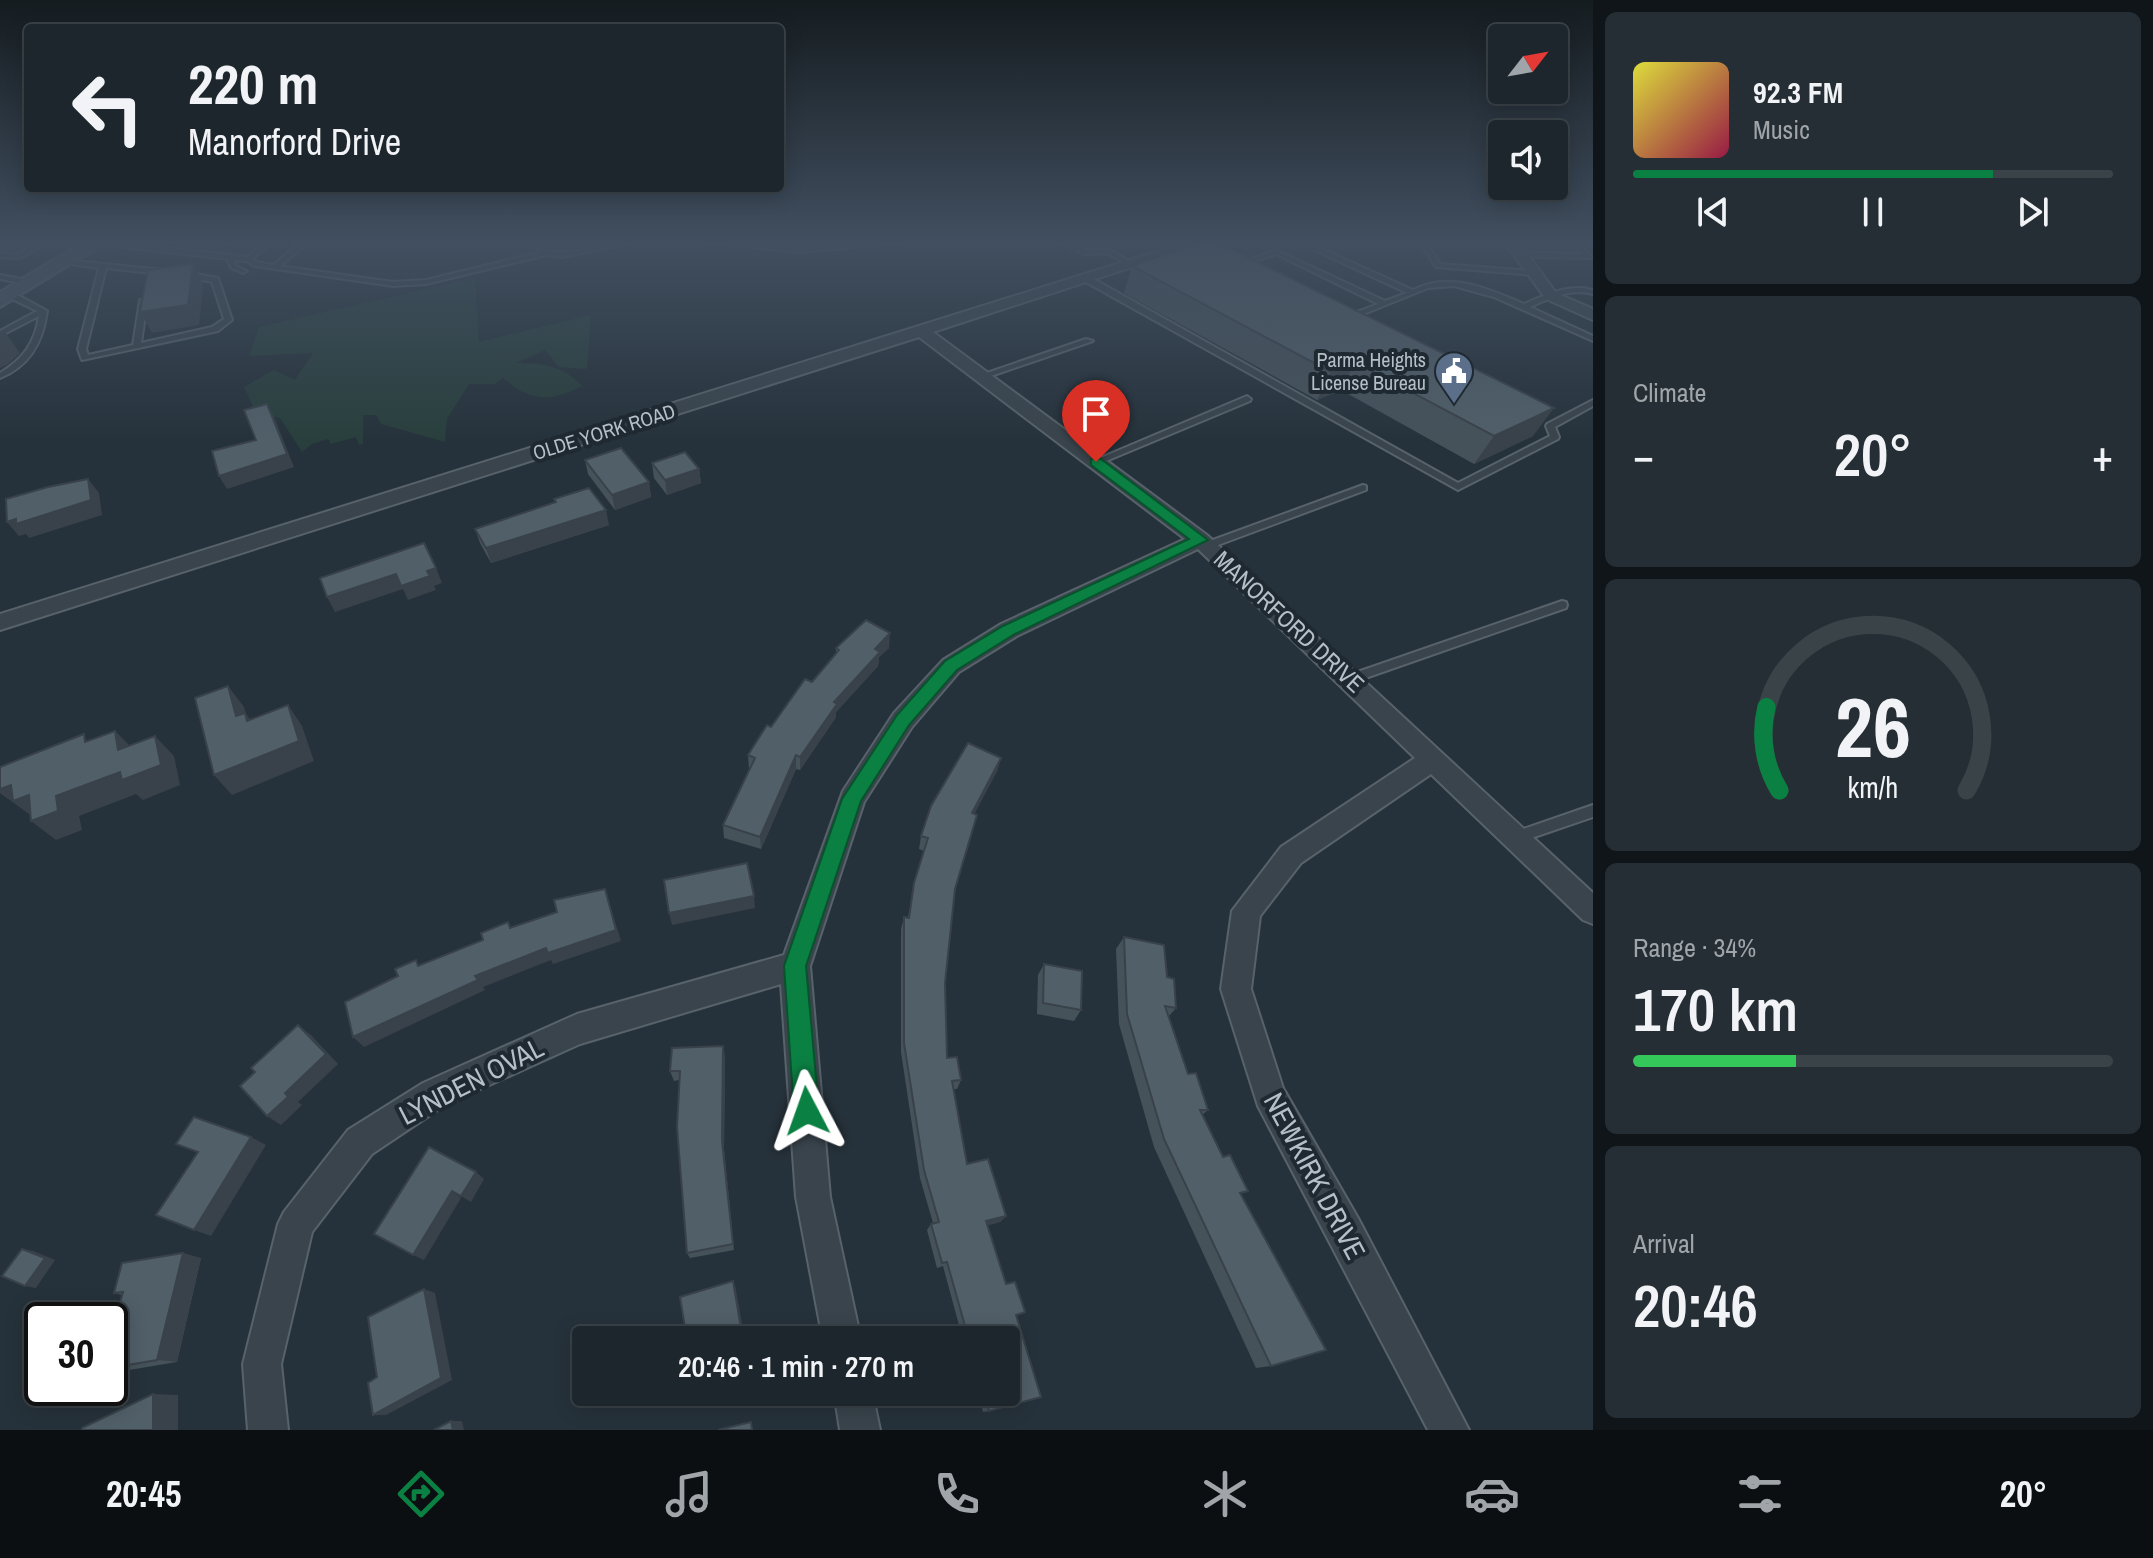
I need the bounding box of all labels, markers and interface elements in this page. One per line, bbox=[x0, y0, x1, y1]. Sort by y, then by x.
north arrow bbox=[1488, 24, 1568, 104]
map controls bbox=[1488, 24, 1568, 200]
text: 220 m bbox=[188, 46, 318, 121]
icon: left bbox=[56, 56, 160, 160]
text: 92.3 FM bbox=[1753, 72, 1843, 112]
text: Music bbox=[1753, 112, 1810, 147]
text: Manorford Drive bbox=[188, 118, 401, 166]
button: sound bbox=[1488, 120, 1568, 200]
icon: previous bbox=[1691, 190, 1735, 234]
icon: pause bbox=[1851, 190, 1895, 234]
icon: next bbox=[2011, 190, 2055, 234]
place label: Parma Heights License Bureau bbox=[1311, 346, 1426, 396]
public building icon: Parma Heights License Bureau bbox=[1433, 350, 1475, 405]
text: Climate bbox=[1633, 375, 1706, 410]
pin bbox=[1062, 380, 1130, 462]
icon: arrive bbox=[1074, 392, 1118, 436]
street label: OLDE YORK ROAD bbox=[529, 397, 678, 466]
text: 20° bbox=[1834, 414, 1912, 495]
text: − bbox=[1633, 425, 1654, 485]
text: + bbox=[2092, 425, 2113, 485]
street label: MANORFORD DRIVE bbox=[1208, 543, 1372, 699]
text: 26 bbox=[1835, 671, 1911, 783]
text: km/h bbox=[1848, 768, 1898, 807]
text: Range · 34% bbox=[1633, 930, 1756, 965]
text: 170 km bbox=[1633, 969, 1798, 1050]
street label: LYNDEN OVAL bbox=[392, 1028, 550, 1134]
position arrow bbox=[765, 1069, 849, 1153]
street label: NEWKIRK DRIVE bbox=[1255, 1086, 1375, 1266]
text: Arrival bbox=[1633, 1226, 1695, 1261]
text: 20:46 bbox=[1633, 1265, 1758, 1346]
speed limit sign: 30 bbox=[24, 1302, 128, 1406]
text: 20:46 · 1 min · 270 m bbox=[678, 1346, 914, 1386]
icon: directions bbox=[393, 1466, 449, 1522]
icon: music bbox=[661, 1466, 717, 1522]
icon: phone bbox=[929, 1466, 985, 1522]
icon: climate bbox=[1197, 1466, 1253, 1522]
icon: car bbox=[1464, 1466, 1520, 1522]
icon: filters bbox=[1732, 1466, 1788, 1522]
text: 20:45 bbox=[106, 1470, 181, 1518]
text: 20° bbox=[2000, 1470, 2047, 1518]

